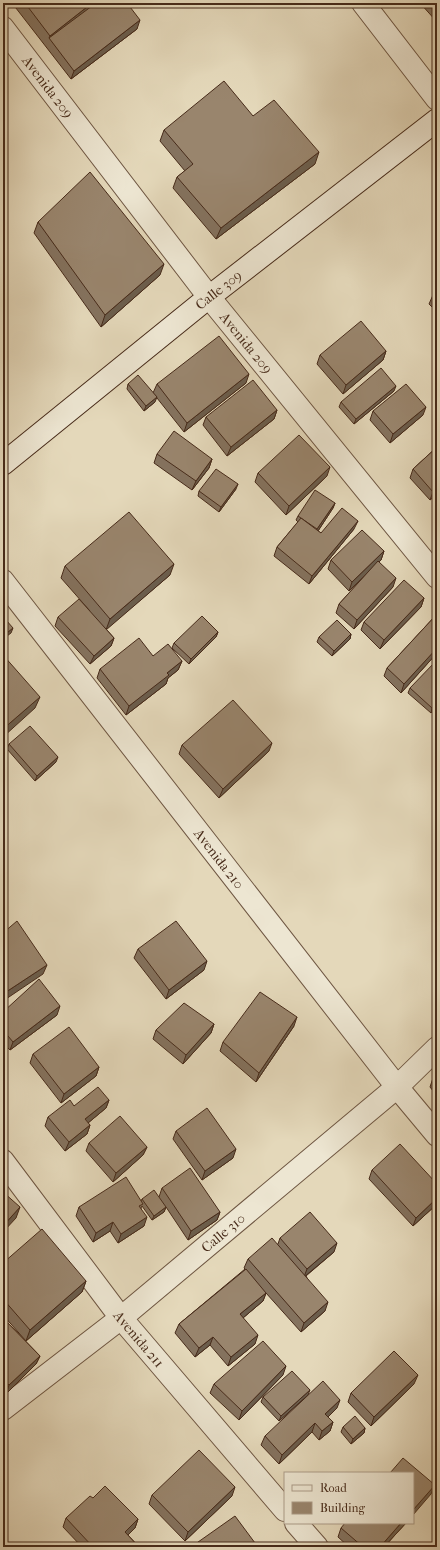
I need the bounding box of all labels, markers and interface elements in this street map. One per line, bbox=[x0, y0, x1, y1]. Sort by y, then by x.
street label: Avenida 209 bbox=[18, 52, 77, 122]
street label: Calle 309 bbox=[192, 267, 245, 314]
street label: Avenida 209 bbox=[215, 308, 276, 377]
street label: Avenida 210 bbox=[190, 825, 248, 893]
street label: Calle 310 bbox=[198, 1210, 249, 1256]
street label: Avenida 211 bbox=[109, 1307, 167, 1371]
legend bbox=[284, 1472, 414, 1524]
text: Road bbox=[320, 1481, 347, 1495]
text: Building bbox=[320, 1501, 365, 1515]

